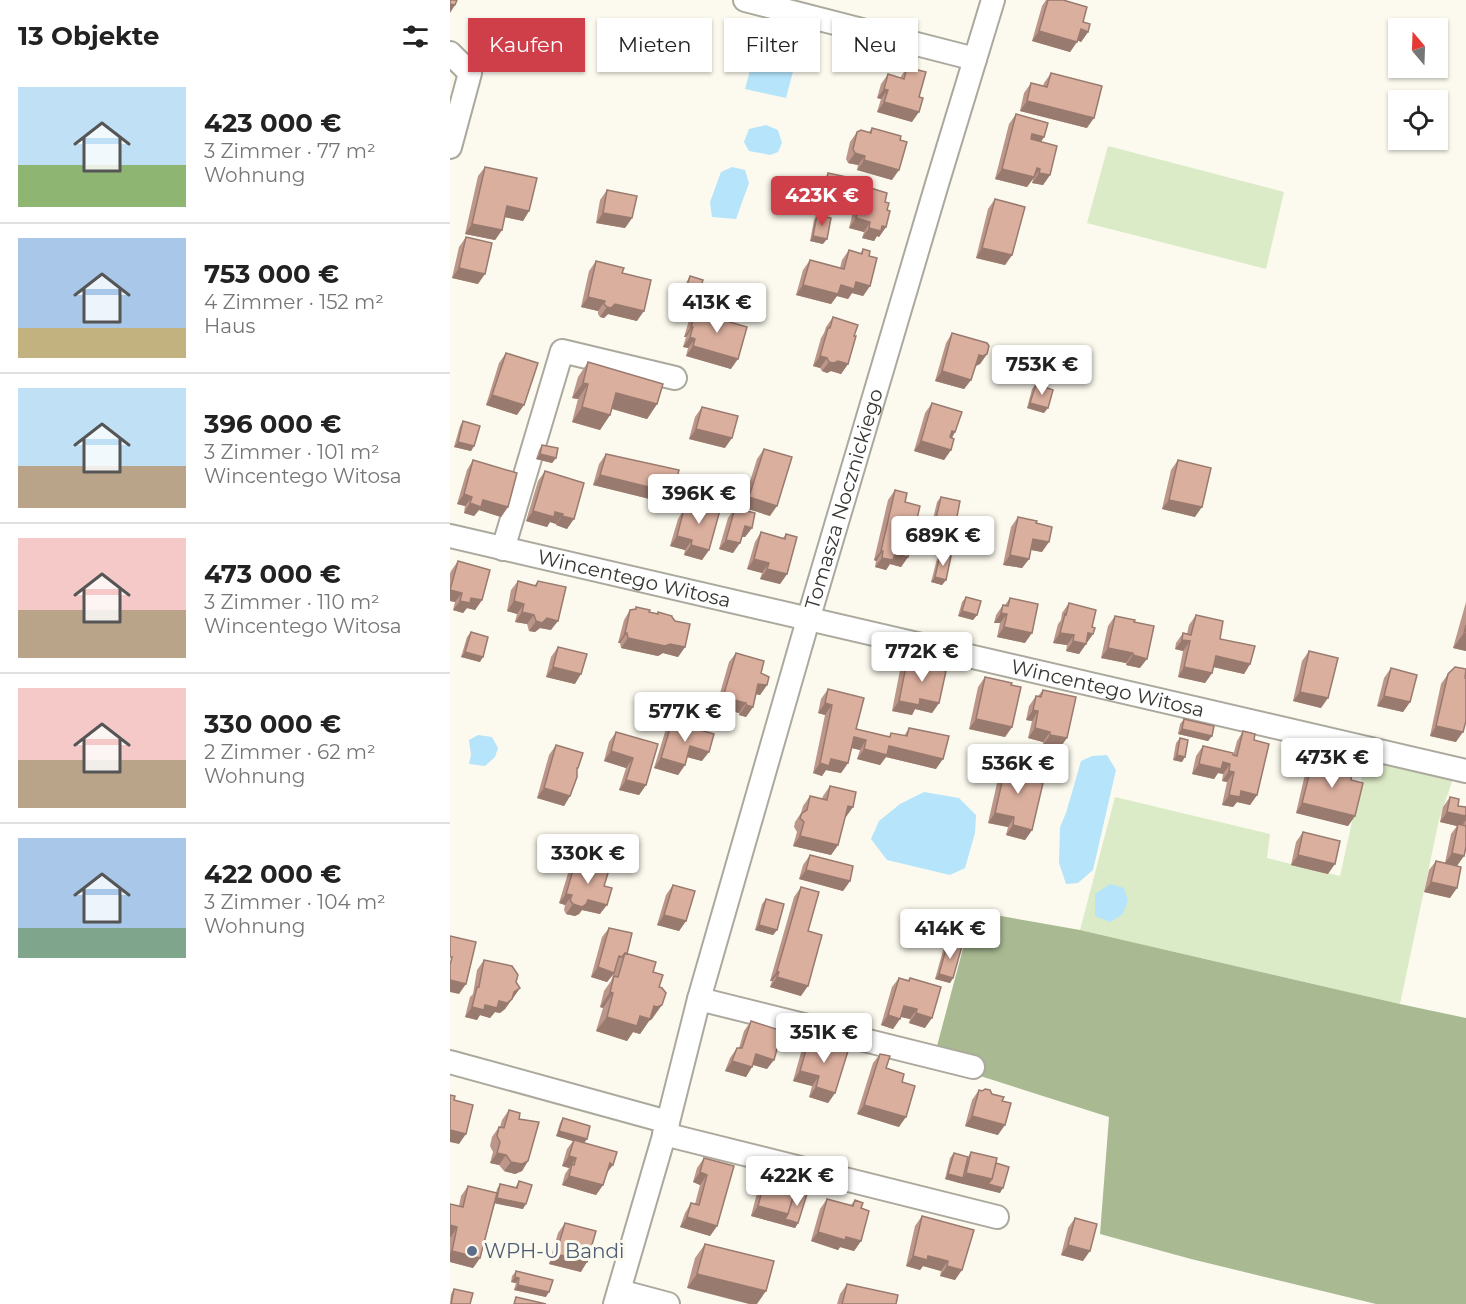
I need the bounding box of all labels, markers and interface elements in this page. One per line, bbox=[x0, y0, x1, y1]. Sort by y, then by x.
chip: Kaufen bbox=[468, 18, 585, 72]
chip: Mieten bbox=[597, 18, 712, 72]
chip: Filter bbox=[724, 18, 820, 72]
chip: Neu bbox=[832, 18, 918, 72]
north arrow bbox=[1388, 18, 1448, 78]
map controls bbox=[1388, 18, 1448, 150]
text: 13 Objekte bbox=[18, 20, 159, 52]
icon: filters bbox=[399, 20, 432, 53]
button: locate bbox=[1388, 90, 1448, 150]
text: 423 000 € bbox=[204, 107, 341, 139]
icon: home bbox=[66, 111, 138, 183]
text: 3 Zimmer · 77 m² bbox=[204, 139, 376, 163]
text: Wohnung bbox=[204, 163, 305, 187]
pin: 423K € bbox=[773, 176, 871, 227]
text: 423K € bbox=[785, 183, 859, 207]
text: 753 000 € bbox=[204, 258, 339, 290]
icon: home bbox=[66, 262, 138, 334]
pin: 413K € bbox=[668, 283, 766, 334]
text: 4 Zimmer · 152 m² bbox=[204, 290, 384, 314]
text: 413K € bbox=[682, 290, 752, 314]
text: Haus bbox=[204, 314, 255, 338]
pin: 753K € bbox=[993, 345, 1091, 396]
text: 753K € bbox=[1006, 352, 1078, 376]
street label: Tomasza Nocznickiego bbox=[800, 386, 888, 612]
text: 396 000 € bbox=[204, 408, 341, 440]
icon: home bbox=[66, 412, 138, 484]
text: 3 Zimmer · 101 m² bbox=[204, 440, 380, 464]
text: Wincentego Witosa bbox=[204, 464, 402, 488]
pin: 396K € bbox=[650, 474, 748, 525]
text: 396K € bbox=[662, 481, 736, 505]
pin: 689K € bbox=[894, 516, 992, 567]
text: 689K € bbox=[905, 523, 981, 547]
street label: Wincentego Witosa bbox=[535, 545, 733, 613]
text: 473 000 € bbox=[204, 558, 341, 590]
icon: home bbox=[66, 562, 138, 634]
text: 3 Zimmer · 110 m² bbox=[204, 590, 380, 614]
text: Wincentego Witosa bbox=[204, 614, 402, 638]
pin: 772K € bbox=[873, 632, 971, 683]
text: 772K € bbox=[885, 639, 959, 663]
street label: Wincentego Witosa bbox=[1009, 654, 1207, 722]
pin: 577K € bbox=[636, 692, 734, 743]
text: 577K € bbox=[648, 699, 722, 723]
text: 330 000 € bbox=[204, 708, 341, 740]
icon: home bbox=[66, 712, 138, 784]
pin: 473K € bbox=[1283, 738, 1381, 789]
text: 2 Zimmer · 62 m² bbox=[204, 740, 376, 764]
pin: 536K € bbox=[969, 744, 1067, 795]
text: 473K € bbox=[1295, 745, 1369, 769]
text: 536K € bbox=[981, 751, 1055, 775]
text: Wohnung bbox=[204, 764, 305, 788]
pin: 330K € bbox=[539, 834, 637, 885]
text: 330K € bbox=[551, 841, 625, 865]
text: 422 000 € bbox=[204, 858, 341, 890]
icon: home bbox=[66, 862, 138, 934]
text: 3 Zimmer · 104 m² bbox=[204, 890, 386, 914]
pin: 414K € bbox=[901, 909, 999, 960]
text: Wohnung bbox=[204, 914, 305, 938]
text: 414K € bbox=[914, 916, 986, 940]
pin: 351K € bbox=[775, 1013, 873, 1064]
text: 351K € bbox=[790, 1020, 858, 1044]
pin: 422K € bbox=[748, 1156, 846, 1207]
text: 422K € bbox=[760, 1163, 834, 1187]
place label: WPH-U Bandi bbox=[484, 1239, 624, 1263]
marker: WPH-U Bandi bbox=[465, 1244, 479, 1258]

